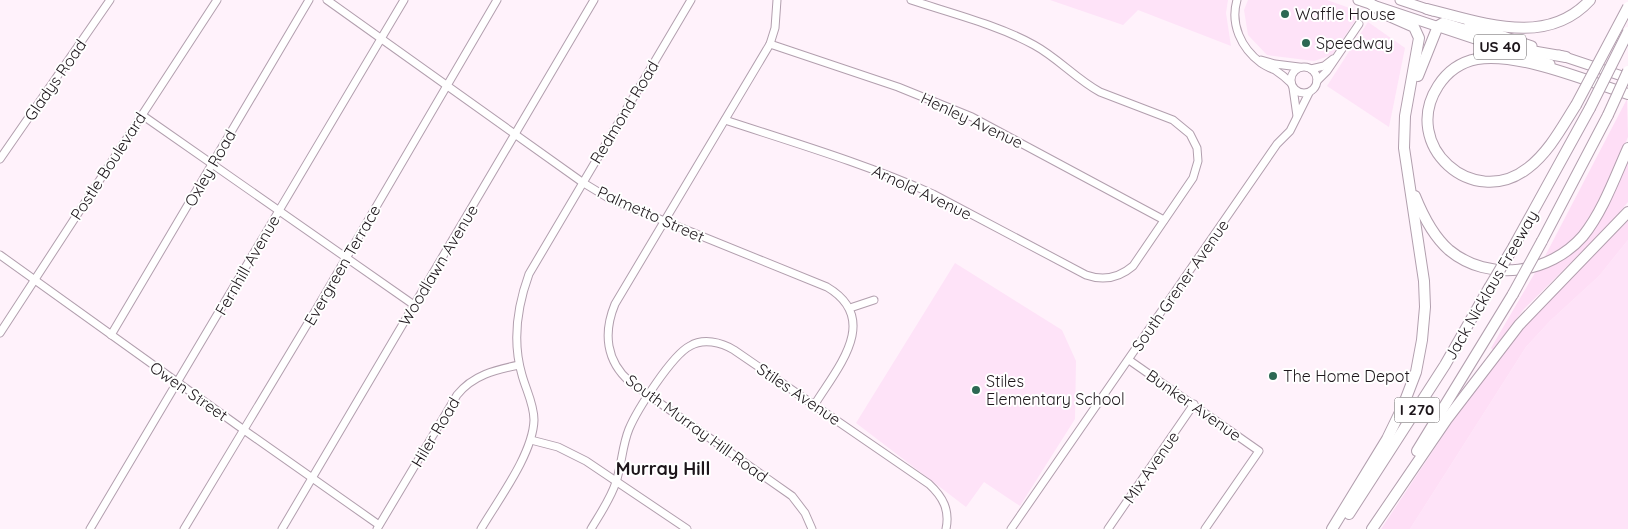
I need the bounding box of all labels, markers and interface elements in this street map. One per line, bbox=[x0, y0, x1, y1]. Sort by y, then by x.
place label: Waffle House bbox=[1295, 4, 1395, 24]
marker: Waffle House bbox=[1279, 8, 1291, 20]
place label: Speedway bbox=[1316, 33, 1393, 53]
road number: US 40 bbox=[1474, 34, 1526, 60]
street label: Gladys Road bbox=[20, 35, 90, 125]
marker: Speedway bbox=[1300, 37, 1312, 49]
street label: Redmond Road bbox=[585, 57, 663, 167]
street label: Henley Avenue bbox=[918, 88, 1026, 152]
street label: Postle Boulevard bbox=[66, 108, 150, 224]
street label: Oxley Road bbox=[180, 126, 240, 210]
street label: Arnold Avenue bbox=[869, 160, 975, 224]
street label: Palmetto Street bbox=[594, 181, 708, 247]
street label: Evergreen Terrace bbox=[299, 201, 385, 329]
street label: Woodlawn Avenue bbox=[394, 201, 482, 329]
street label: Jack Nicklaus Freeway bbox=[1440, 206, 1542, 364]
street label: Fernhill Avenue bbox=[210, 211, 284, 319]
street label: South Grener Avenue bbox=[1127, 215, 1233, 355]
street label: Owen Street bbox=[146, 357, 232, 425]
street label: Stiles Avenue bbox=[753, 359, 845, 429]
street label: Bunker Avenue bbox=[1143, 365, 1245, 445]
place label: The Home Depot bbox=[1283, 366, 1410, 386]
street label: South Murray Hill Road bbox=[622, 370, 772, 486]
marker: The Home Depot bbox=[1267, 370, 1279, 382]
place label: Stiles Elementary School bbox=[986, 371, 1125, 409]
marker: Stiles Elementary School bbox=[970, 384, 982, 396]
street label: Hiler Road bbox=[406, 394, 464, 470]
road number: I 270 bbox=[1394, 398, 1440, 422]
street label: Mix Avenue bbox=[1119, 427, 1183, 507]
district label: Murray Hill bbox=[616, 458, 710, 480]

